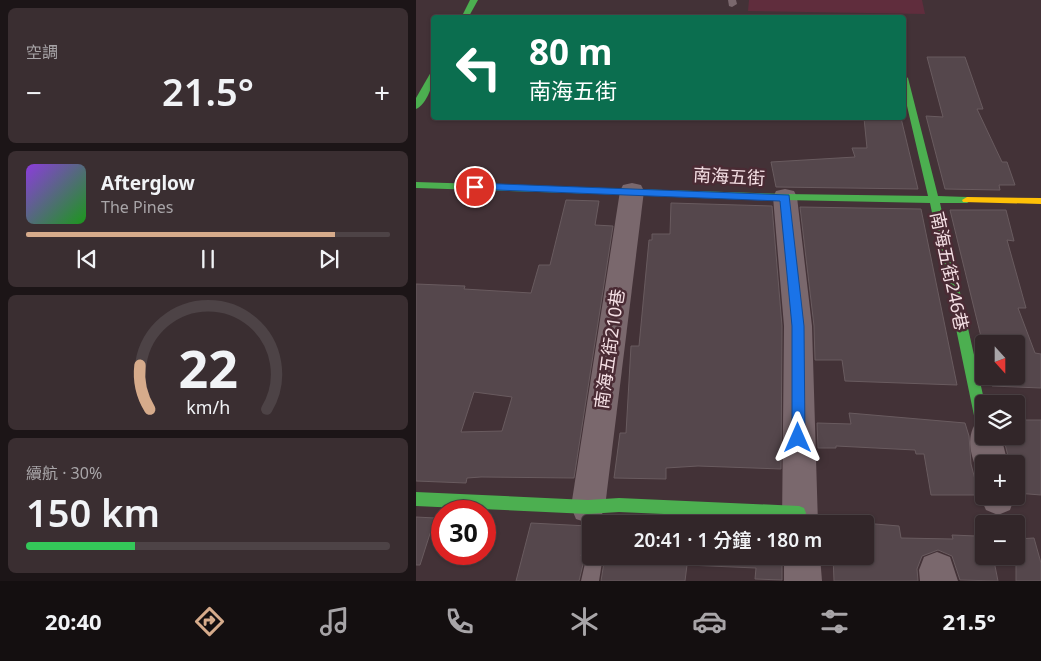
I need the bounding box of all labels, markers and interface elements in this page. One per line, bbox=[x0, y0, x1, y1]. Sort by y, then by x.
text: 80 m bbox=[529, 28, 612, 75]
icon: left bbox=[446, 35, 511, 100]
text: 空調 bbox=[26, 41, 58, 63]
text: 21.5° bbox=[162, 65, 254, 117]
text: − bbox=[26, 73, 42, 111]
text: + bbox=[374, 73, 390, 111]
text: 南海五街 bbox=[529, 75, 617, 105]
street label: 南海五街 bbox=[692, 162, 766, 190]
pin bbox=[454, 166, 496, 208]
text: Afterglow bbox=[101, 170, 195, 196]
icon: arrive bbox=[461, 173, 489, 201]
text: The Pines bbox=[101, 196, 173, 218]
street label: 南海五街246巷 bbox=[926, 209, 974, 332]
icon: previous bbox=[73, 245, 101, 273]
icon: pause bbox=[194, 245, 222, 273]
icon: next bbox=[315, 245, 343, 273]
street label: 南海五街210巷 bbox=[589, 287, 629, 410]
text: 22 bbox=[178, 332, 238, 403]
north arrow bbox=[975, 335, 1025, 385]
map controls bbox=[975, 335, 1025, 565]
text: km/h bbox=[186, 395, 230, 419]
button: layers bbox=[975, 395, 1025, 445]
position arrow bbox=[771, 411, 823, 463]
button: + bbox=[975, 455, 1025, 505]
text: 續航 · 30% bbox=[26, 462, 102, 484]
text: 150 km bbox=[26, 486, 160, 538]
speed limit sign: 30 bbox=[431, 500, 496, 565]
button: − bbox=[975, 515, 1025, 565]
text: 20:41 · 1 分鐘 · 180 m bbox=[634, 527, 822, 553]
icon: directions bbox=[192, 604, 227, 639]
icon: music bbox=[317, 604, 352, 639]
icon: phone bbox=[442, 604, 477, 639]
icon: climate bbox=[567, 604, 602, 639]
icon: car bbox=[692, 604, 727, 639]
icon: filters bbox=[817, 604, 852, 639]
text: 20:40 bbox=[45, 606, 102, 636]
text: 21.5° bbox=[943, 606, 996, 636]

